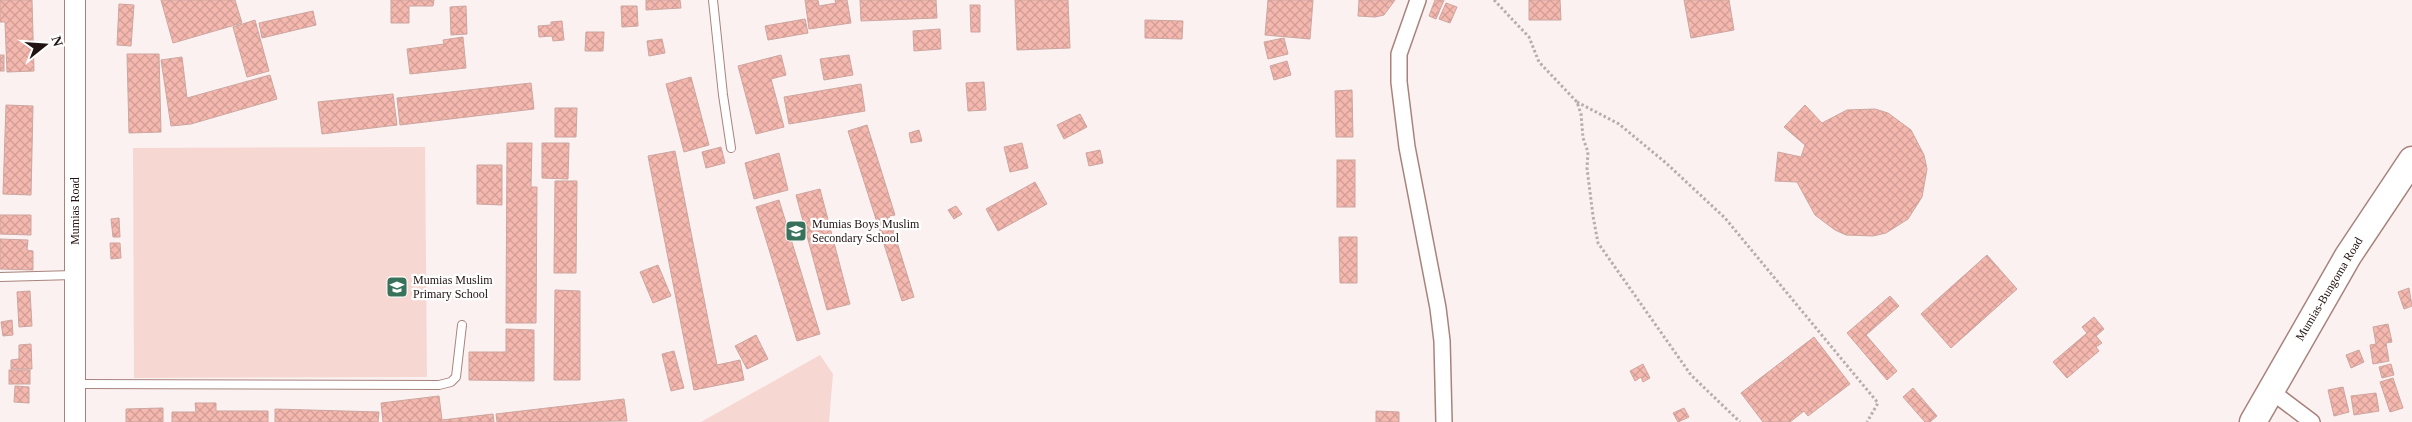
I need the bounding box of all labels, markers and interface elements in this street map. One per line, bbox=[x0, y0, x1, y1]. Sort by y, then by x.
north arrow bbox=[20, 20, 70, 70]
text: N bbox=[48, 34, 66, 48]
street label: Mumias Road bbox=[68, 177, 82, 245]
place label: Mumias Boys Muslim Secondary School bbox=[812, 217, 920, 245]
school or university icon: Mumias Boys Muslim Secondary School bbox=[784, 219, 808, 243]
street label: Mumias-Bungoma Road bbox=[2293, 235, 2365, 343]
place label: Mumias Muslim Primary School bbox=[413, 273, 493, 301]
school or university icon: Mumias Muslim Primary School bbox=[385, 275, 409, 299]

